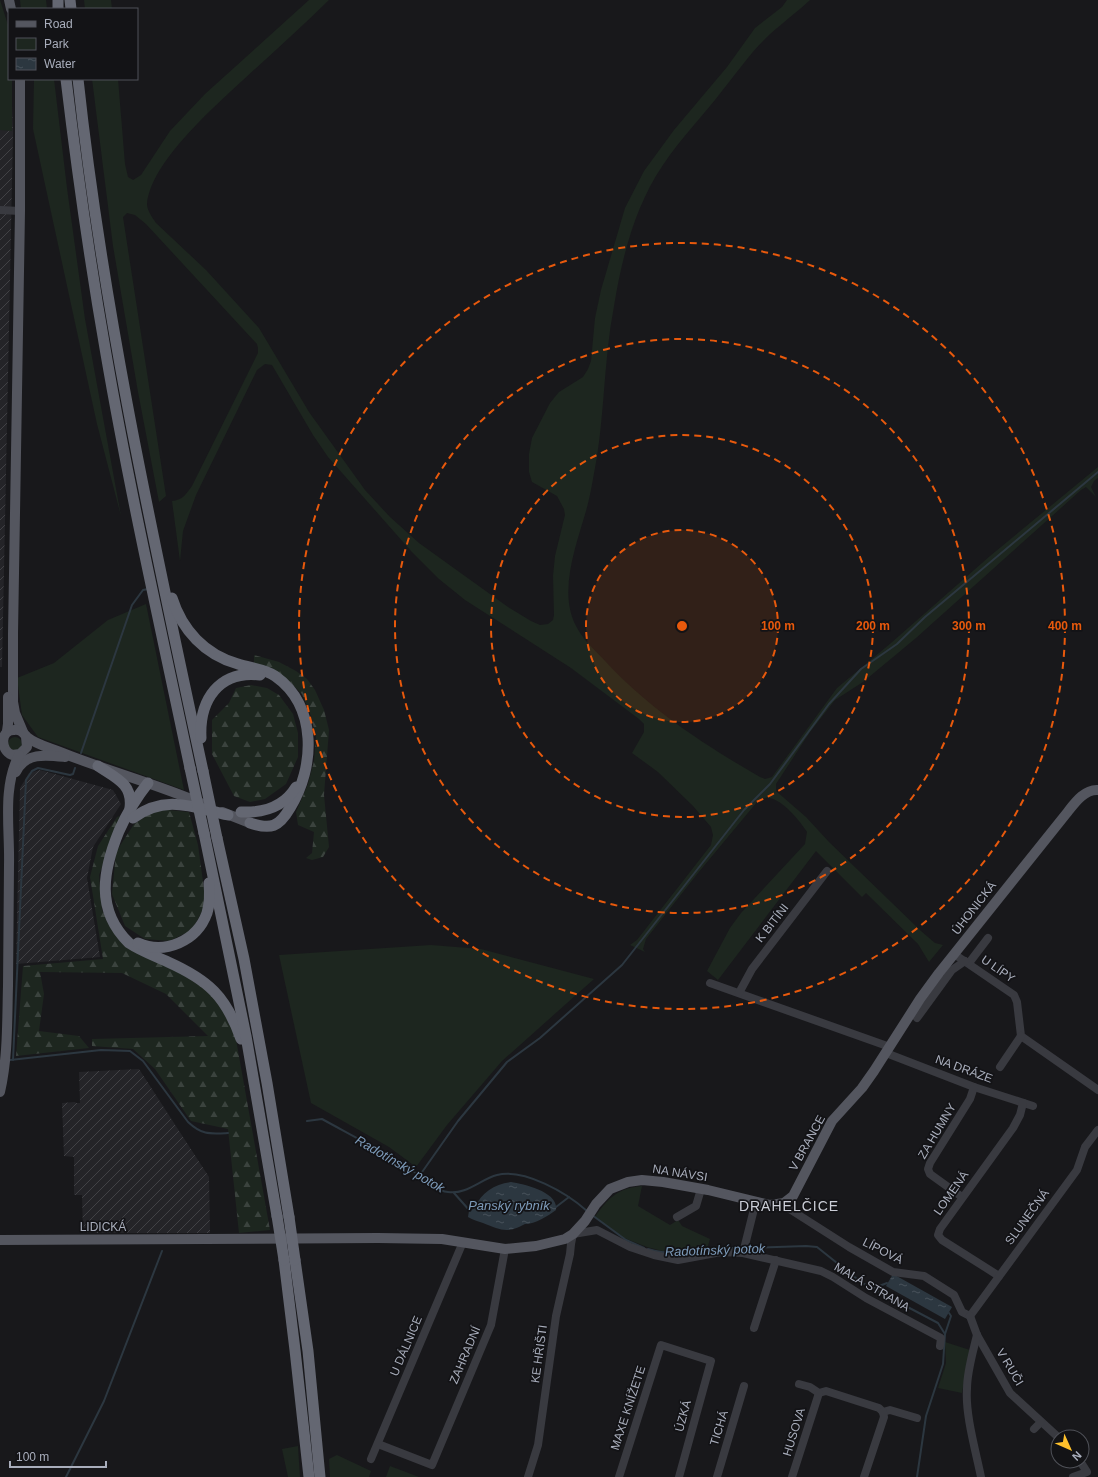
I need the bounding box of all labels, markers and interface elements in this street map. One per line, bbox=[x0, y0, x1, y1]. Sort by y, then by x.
legend bbox=[8, 8, 138, 80]
text: Road bbox=[44, 17, 73, 31]
text: Park bbox=[44, 37, 70, 51]
text: Water bbox=[44, 57, 76, 71]
centre of rings bbox=[675, 619, 689, 633]
text: 100 m bbox=[761, 619, 795, 633]
text: 200 m bbox=[856, 619, 890, 633]
text: 300 m bbox=[952, 619, 986, 633]
text: 400 m bbox=[1048, 619, 1082, 633]
street label: ÚHONICKÁ bbox=[948, 878, 999, 937]
street label: K BITÍNI bbox=[752, 900, 791, 945]
street label: U LÍPY bbox=[978, 952, 1018, 986]
street label: NA DRÁZE bbox=[933, 1051, 995, 1086]
street label: ZA HUMNY bbox=[915, 1101, 959, 1161]
street label: V BRANCE bbox=[786, 1113, 828, 1173]
water label: Radotínský potok bbox=[353, 1132, 449, 1196]
street label: NA NÁVSI bbox=[652, 1161, 709, 1184]
street label: LOMENÁ bbox=[930, 1168, 971, 1218]
street label: SLUNEČNÁ bbox=[1001, 1186, 1052, 1248]
water label: Panský rybník bbox=[468, 1198, 551, 1213]
district label: DRAHELČICE bbox=[739, 1198, 839, 1214]
street label: LIDICKÁ bbox=[80, 1219, 126, 1234]
street label: LÍPOVÁ bbox=[861, 1234, 906, 1267]
water label: Radotínský potok bbox=[665, 1241, 767, 1259]
street label: MALÁ STRANA bbox=[832, 1259, 913, 1314]
street label: U DÁLNICE bbox=[386, 1313, 425, 1378]
street label: ZAHRADNÍ bbox=[446, 1323, 484, 1386]
street label: KE HŘIŠTI bbox=[527, 1324, 550, 1384]
street label: V RUČI bbox=[994, 1345, 1027, 1388]
street label: MAXE KNÍŽETE bbox=[607, 1364, 648, 1452]
street label: ÚZKÁ bbox=[671, 1398, 694, 1433]
street label: HUSOVA bbox=[780, 1406, 808, 1458]
street label: TICHÁ bbox=[706, 1408, 731, 1447]
north arrow bbox=[1050, 1429, 1090, 1469]
scale bar bbox=[10, 1443, 106, 1469]
text: N bbox=[1070, 1449, 1084, 1463]
text: 100 m bbox=[16, 1450, 49, 1464]

